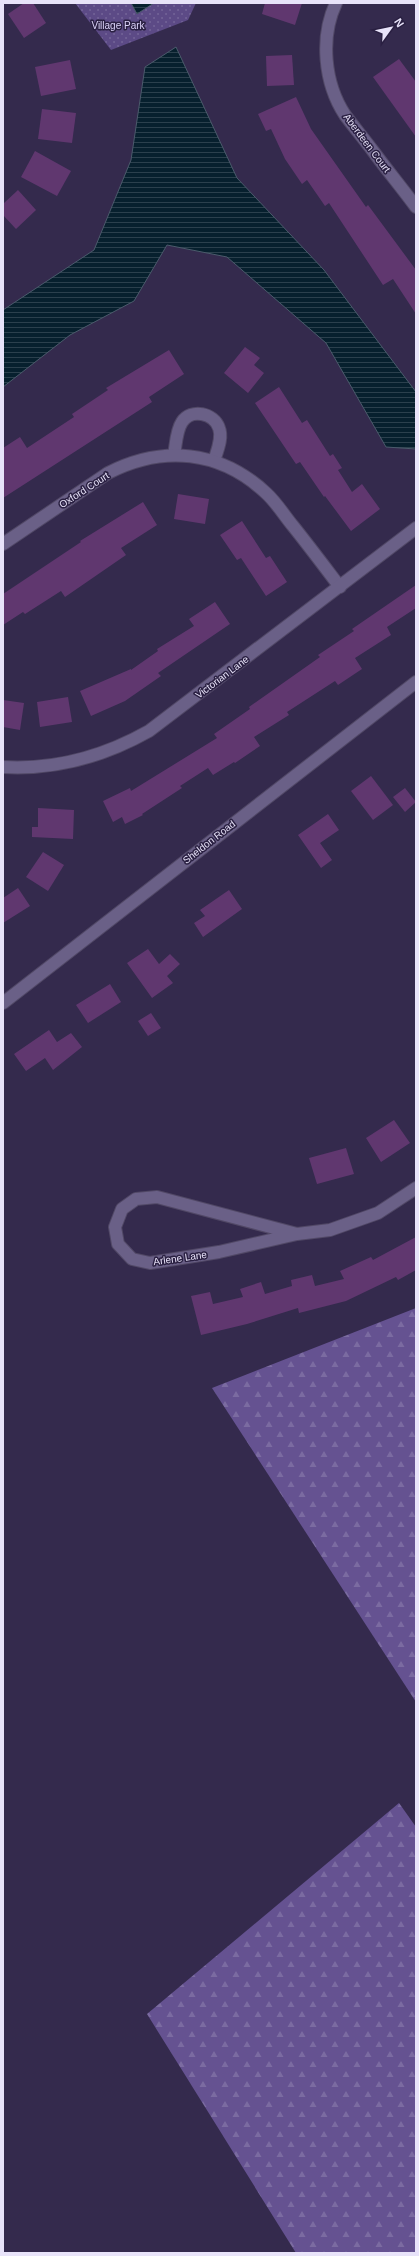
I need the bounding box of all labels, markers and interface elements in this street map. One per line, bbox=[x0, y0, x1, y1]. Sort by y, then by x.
north arrow bbox=[371, 8, 411, 48]
text: N bbox=[392, 16, 407, 29]
park label: Village Park bbox=[91, 20, 146, 31]
street label: Aberdeen Court bbox=[341, 111, 393, 175]
street label: Oxford Court bbox=[57, 470, 111, 510]
street label: Victorian Lane bbox=[193, 653, 251, 701]
street label: Sheldon Road bbox=[181, 818, 237, 866]
street label: Arlene Lane bbox=[153, 1249, 208, 1267]

